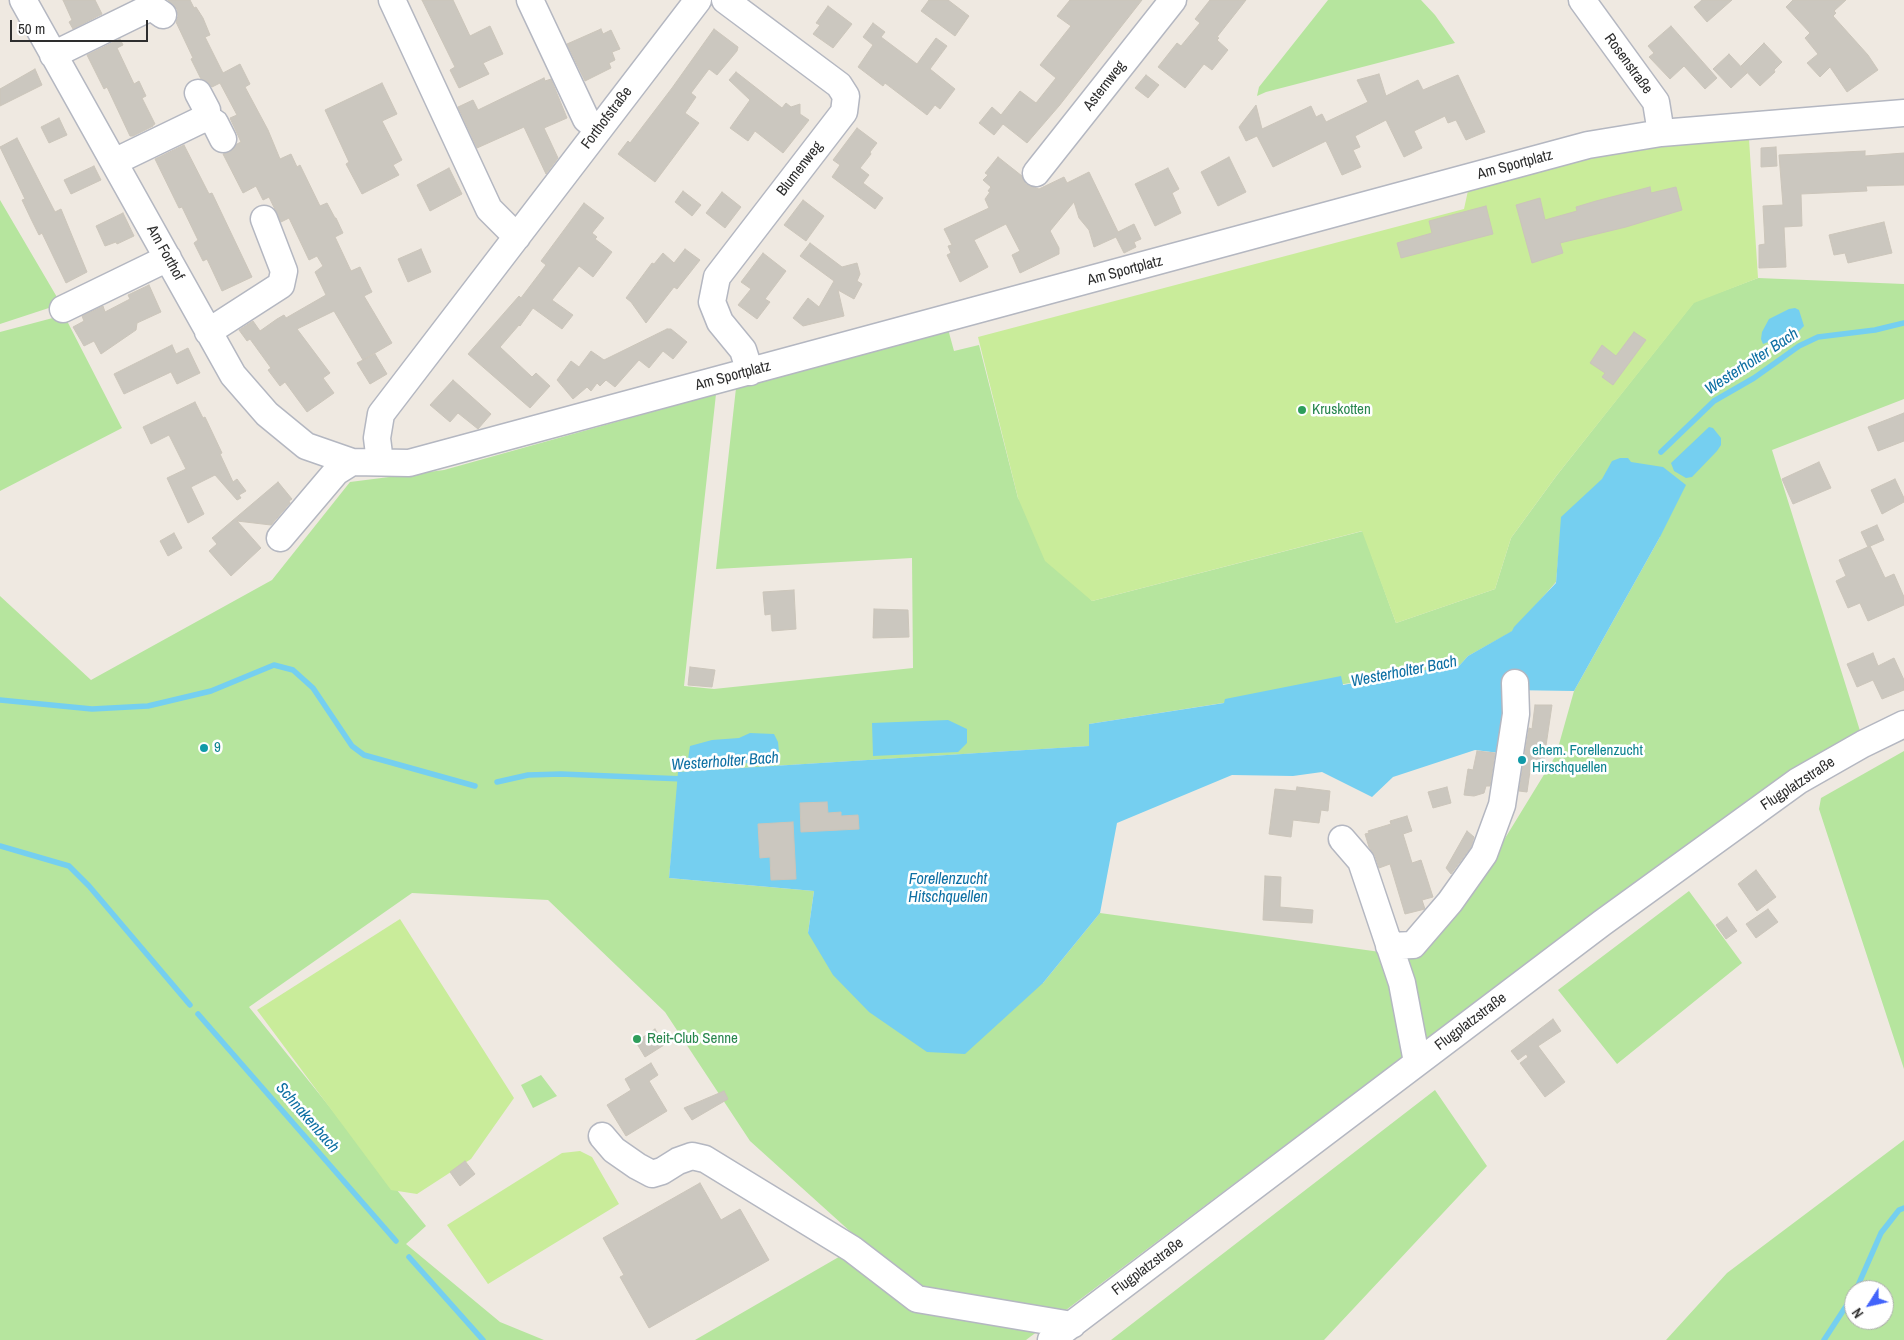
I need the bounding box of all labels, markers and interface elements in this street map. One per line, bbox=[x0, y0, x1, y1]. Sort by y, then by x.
scale bar bbox=[12, 10, 150, 42]
text: 50 m bbox=[18, 18, 45, 39]
street label: Rosenstraße bbox=[1600, 30, 1656, 98]
street label: Asternweg bbox=[1080, 58, 1130, 114]
street label: Forthofstraße bbox=[578, 83, 636, 153]
street label: Blumenweg bbox=[773, 138, 827, 200]
street label: Am Sportplatz bbox=[1475, 146, 1555, 184]
street label: Am Forthof bbox=[143, 222, 187, 284]
street label: Am Sportplatz bbox=[1085, 252, 1165, 290]
water label: Westerholter Bach bbox=[1702, 325, 1802, 399]
street label: Am Sportplatz bbox=[693, 357, 773, 395]
place label: Kruskotten bbox=[1312, 401, 1371, 419]
marker: Kruskotten bbox=[1296, 404, 1308, 416]
water label: Westerholter Bach bbox=[1349, 652, 1459, 692]
place label: 9 bbox=[214, 739, 221, 757]
marker: 9 bbox=[198, 742, 210, 754]
place label: ehem. Forellenzucht Hirschquellen bbox=[1532, 742, 1643, 777]
water label: Westerholter Bach bbox=[671, 749, 779, 775]
street label: Flugplatzstraße bbox=[1758, 753, 1838, 815]
marker: ehem. Forellenzucht Hirschquellen bbox=[1516, 754, 1528, 766]
water label: Forellenzucht Hitschquellen bbox=[908, 870, 988, 908]
street label: Flugplatzstraße bbox=[1432, 989, 1510, 1055]
place label: Reit-Club Senne bbox=[647, 1030, 738, 1048]
marker: Reit-Club Senne bbox=[631, 1033, 643, 1045]
water label: Schnakenbach bbox=[271, 1079, 343, 1157]
street label: Flugplatzstraße bbox=[1109, 1234, 1187, 1300]
north arrow bbox=[1844, 1280, 1894, 1330]
text: N bbox=[1848, 1304, 1867, 1322]

